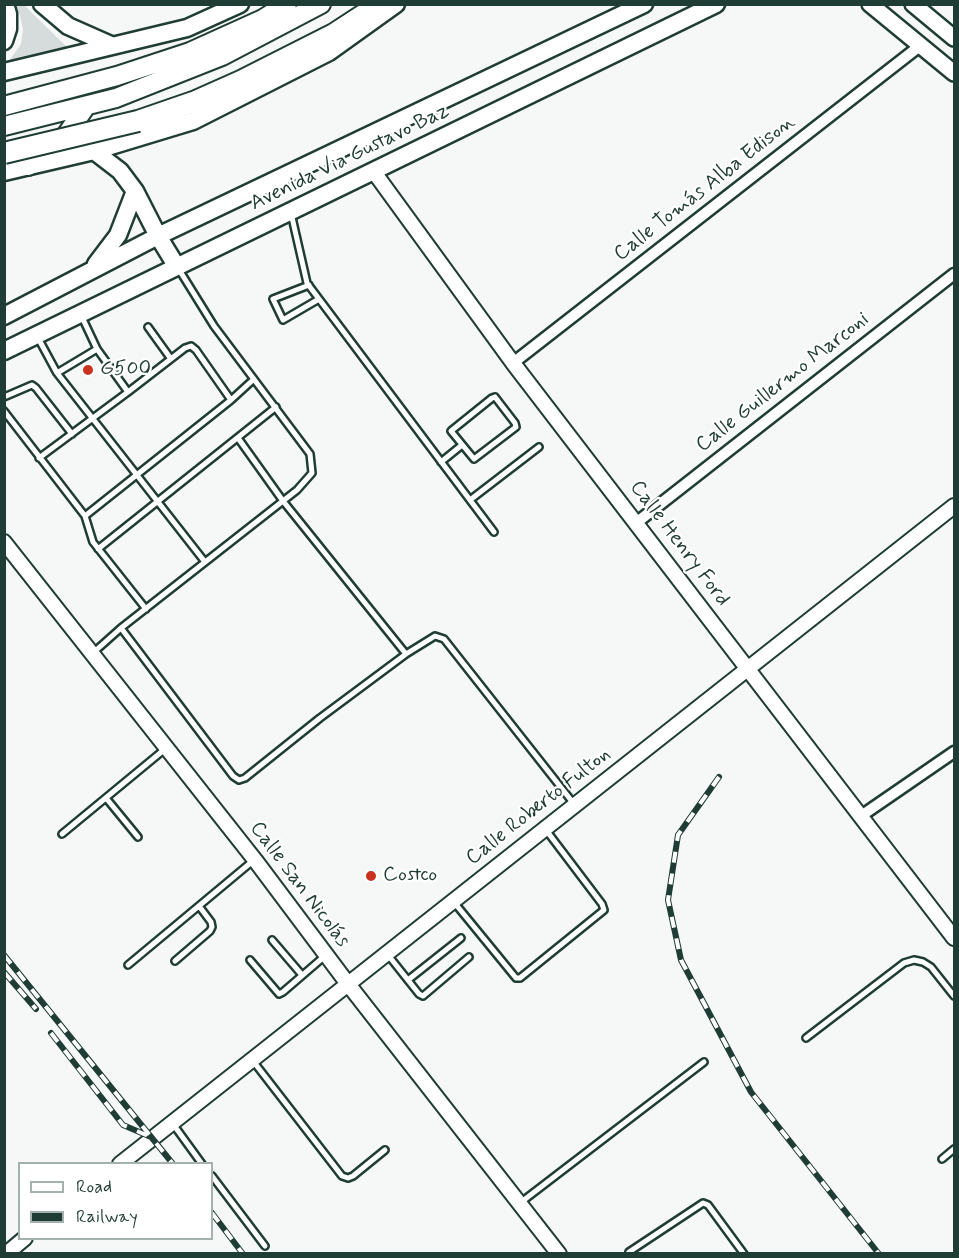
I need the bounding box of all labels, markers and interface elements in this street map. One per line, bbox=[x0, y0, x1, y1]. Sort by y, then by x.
street label: Avenida Via Gustavo Baz bbox=[246, 99, 454, 217]
street label: Calle Tomás Alba Edison bbox=[609, 110, 801, 268]
street label: Calle Guillermo Marconi bbox=[691, 308, 875, 458]
place label: G500 bbox=[100, 357, 151, 383]
marker: G500 bbox=[81, 363, 95, 377]
street label: Calle Henry Ford bbox=[623, 476, 735, 612]
street label: Calle Roberto Fulton bbox=[462, 743, 616, 871]
street label: Calle San Nicolás bbox=[243, 817, 355, 953]
place label: Costco bbox=[383, 863, 437, 889]
marker: Costco bbox=[364, 869, 378, 883]
legend bbox=[18, 1162, 213, 1240]
text: Road bbox=[76, 1175, 112, 1199]
text: Railway bbox=[76, 1205, 138, 1229]

